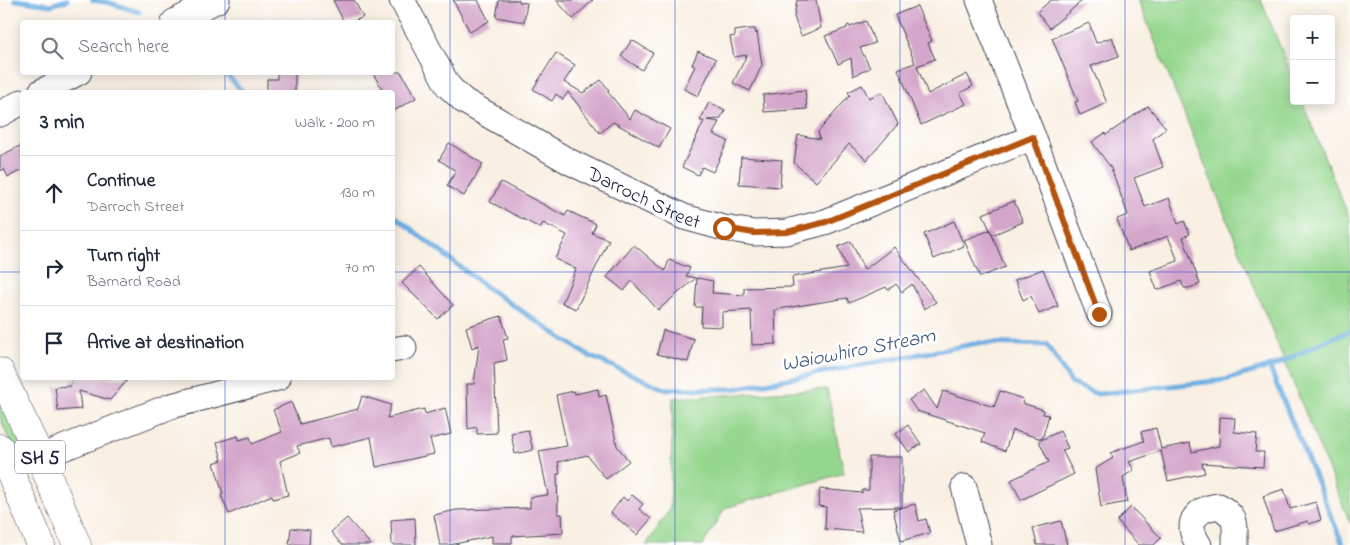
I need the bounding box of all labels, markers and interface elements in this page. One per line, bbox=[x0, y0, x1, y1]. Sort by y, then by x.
map controls bbox=[1290, 15, 1335, 105]
button: + bbox=[1290, 15, 1335, 60]
search box bbox=[20, 20, 395, 75]
icon: search bbox=[38, 34, 66, 62]
text: Search here bbox=[78, 34, 169, 61]
button: − bbox=[1290, 60, 1335, 105]
text: 3 min bbox=[40, 108, 84, 138]
text: Walk · 200 m bbox=[295, 111, 375, 135]
street label: Darroch Street bbox=[581, 160, 704, 238]
text: Continue bbox=[87, 168, 155, 195]
icon: ahead bbox=[40, 179, 68, 207]
text: 130 m bbox=[340, 181, 375, 205]
text: Darroch Street bbox=[87, 195, 185, 219]
route start bbox=[713, 217, 736, 240]
text: Turn right bbox=[87, 243, 160, 270]
icon: right bbox=[40, 254, 68, 282]
text: 70 m bbox=[345, 256, 375, 280]
text: Barnard Road bbox=[87, 270, 181, 294]
route end bbox=[1088, 303, 1111, 326]
water label: Waiowhiro Stream bbox=[779, 321, 939, 381]
icon: arrive bbox=[40, 329, 68, 357]
text: Arrive at destination bbox=[87, 330, 244, 357]
road number: SH 5 bbox=[15, 441, 65, 474]

